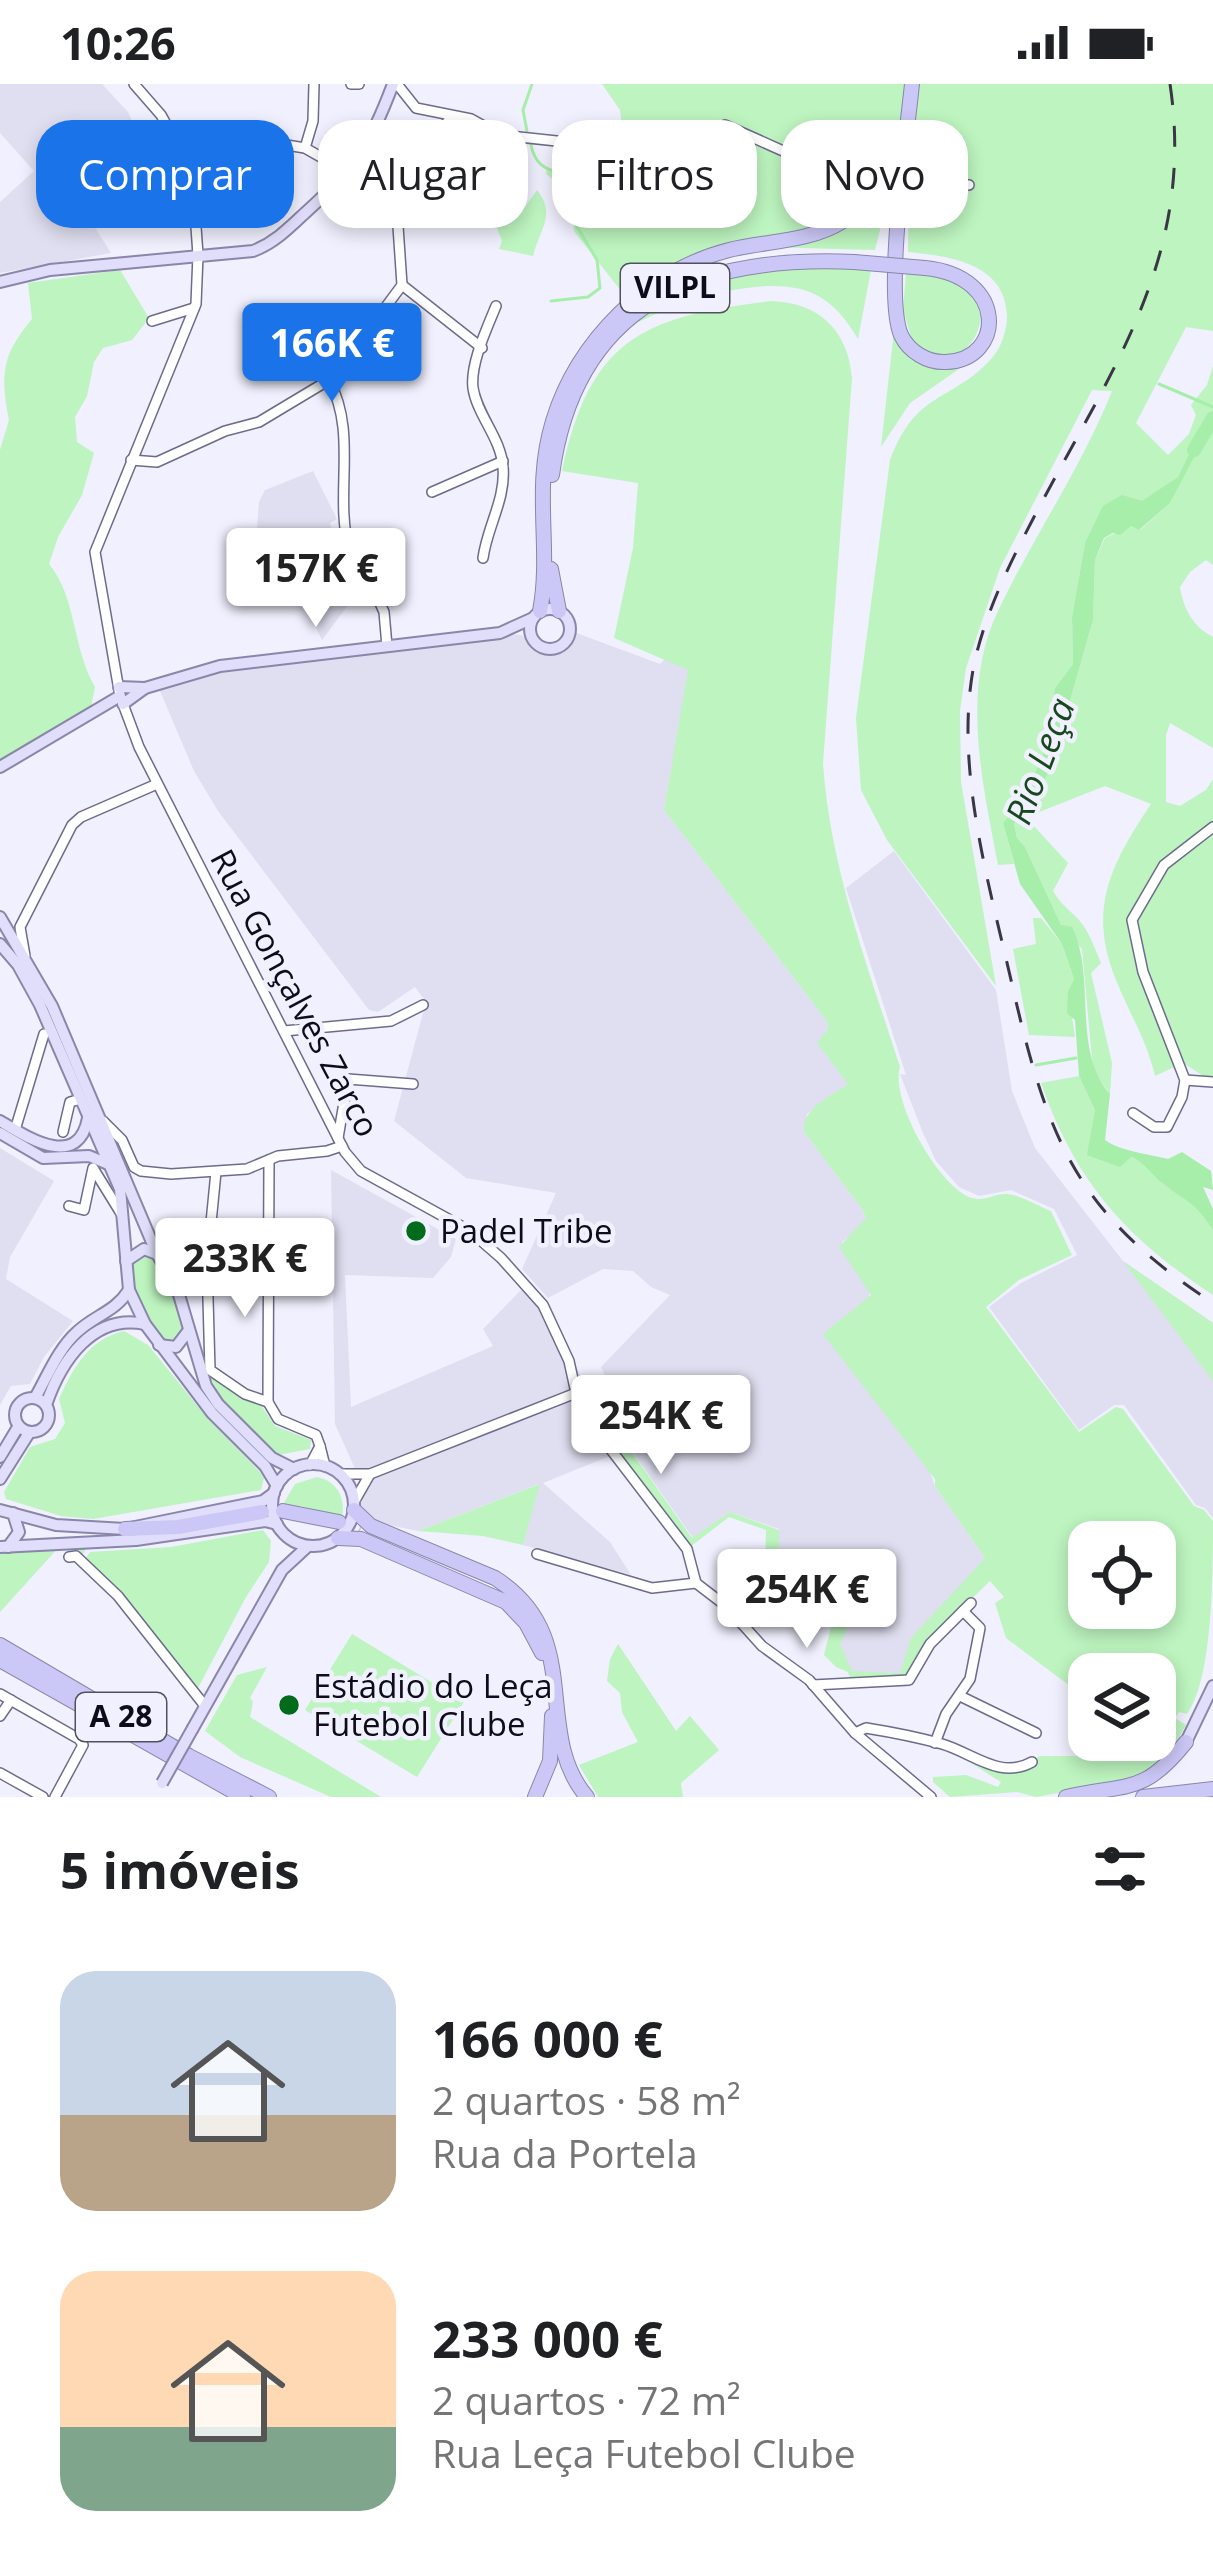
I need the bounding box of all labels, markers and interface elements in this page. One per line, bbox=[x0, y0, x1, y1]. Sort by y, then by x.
text: 10:26 bbox=[60, 12, 176, 73]
chip: Comprar bbox=[36, 120, 294, 228]
chip: Alugar bbox=[318, 120, 528, 228]
chip: Filtros bbox=[552, 120, 757, 228]
chip: Novo bbox=[781, 120, 968, 228]
road number: VILPL bbox=[621, 264, 729, 312]
pin: 166K € bbox=[234, 303, 430, 405]
text: 166K € bbox=[269, 315, 395, 368]
pin: 157K € bbox=[218, 528, 414, 630]
text: 157K € bbox=[253, 540, 379, 593]
water label: Rio Leça bbox=[993, 691, 1086, 831]
street label: Rua Gonçalves Zarco bbox=[201, 841, 390, 1144]
place label: Padel Tribe bbox=[440, 1208, 613, 1253]
pin: 233K € bbox=[147, 1218, 343, 1320]
marker: Padel Tribe bbox=[403, 1218, 429, 1244]
text: 233K € bbox=[182, 1230, 308, 1283]
pin: 254K € bbox=[563, 1375, 759, 1477]
text: 254K € bbox=[598, 1387, 724, 1440]
map controls bbox=[1068, 1521, 1176, 1761]
button: locate bbox=[1068, 1521, 1176, 1629]
pin: 254K € bbox=[709, 1549, 905, 1651]
text: 254K € bbox=[744, 1561, 870, 1614]
button: layers bbox=[1068, 1653, 1176, 1761]
place label: Estádio do Leça Futebol Clube bbox=[313, 1663, 553, 1746]
marker: Estádio do Leça Futebol Clube bbox=[276, 1692, 302, 1718]
road number: A 28 bbox=[76, 1693, 166, 1741]
text: 5 imóveis bbox=[60, 1834, 300, 1904]
icon: filters bbox=[1087, 1836, 1153, 1902]
text: 166 000 € bbox=[432, 2003, 663, 2073]
icon: home bbox=[156, 2019, 300, 2163]
text: 2 quartos · 58 m² bbox=[432, 2073, 741, 2126]
text: Rua da Portela bbox=[432, 2126, 698, 2179]
text: 233 000 € bbox=[432, 2303, 663, 2373]
icon: home bbox=[156, 2319, 300, 2463]
text: 2 quartos · 72 m² bbox=[432, 2373, 741, 2426]
text: Rua Leça Futebol Clube bbox=[432, 2426, 856, 2479]

